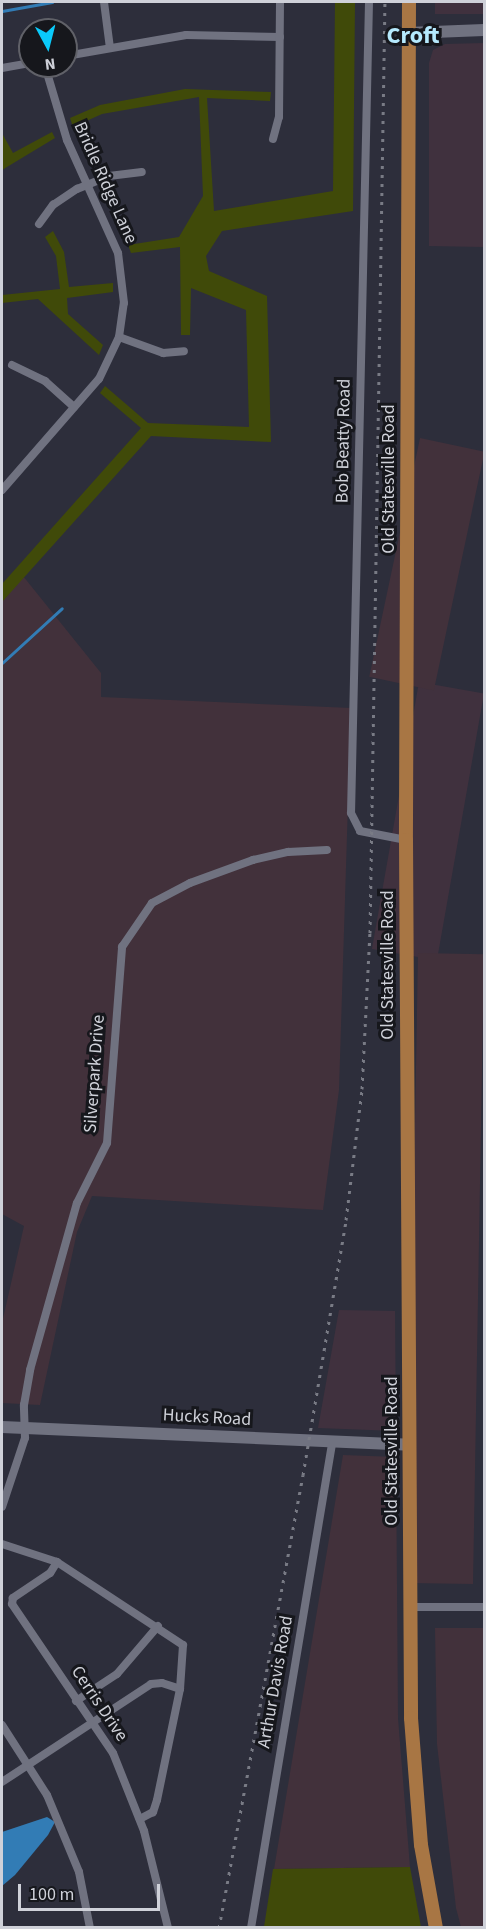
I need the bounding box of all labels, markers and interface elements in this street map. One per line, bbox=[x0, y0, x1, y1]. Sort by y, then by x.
north arrow bbox=[18, 18, 78, 78]
district label: Croft bbox=[387, 22, 439, 50]
text: N bbox=[43, 52, 57, 75]
street label: Bridle Ridge Lane bbox=[68, 119, 142, 247]
street label: Bob Beatty Road bbox=[332, 379, 356, 503]
street label: Old Statesville Road bbox=[378, 404, 400, 554]
street label: Old Statesville Road bbox=[377, 890, 399, 1040]
street label: Silverpark Drive bbox=[80, 1014, 110, 1134]
street label: Old Statesville Road bbox=[381, 1376, 403, 1526]
street label: Hucks Road bbox=[162, 1405, 252, 1431]
street label: Arthur Davis Road bbox=[254, 1614, 298, 1750]
street label: Cerris Drive bbox=[66, 1662, 132, 1746]
scale bar bbox=[21, 1872, 164, 1910]
text: 100 m bbox=[29, 1882, 74, 1907]

